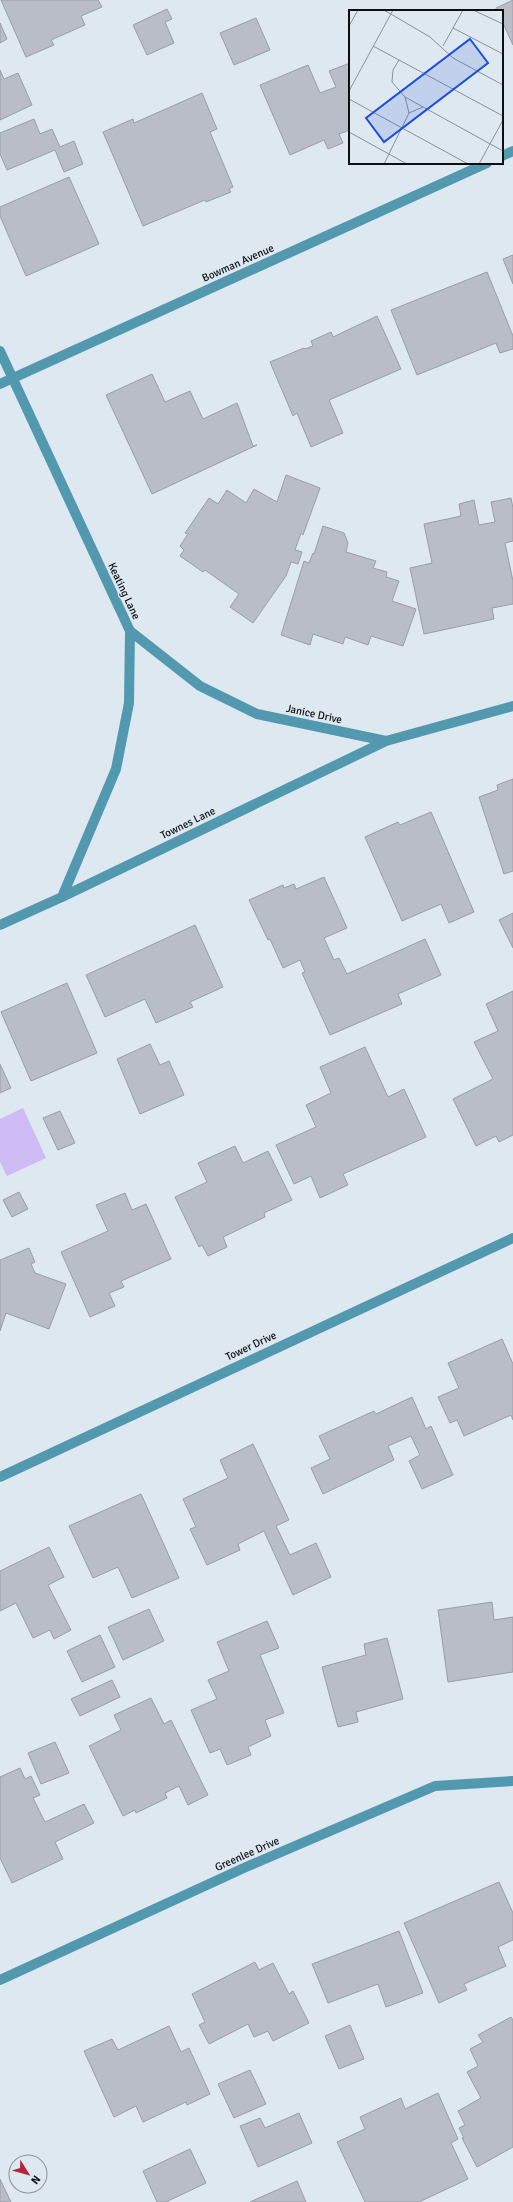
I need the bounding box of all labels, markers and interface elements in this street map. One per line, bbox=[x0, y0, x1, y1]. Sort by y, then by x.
inset map bbox=[349, 10, 503, 164]
street label: Bowman Avenue bbox=[200, 241, 276, 285]
street label: Keating Lane bbox=[105, 561, 143, 621]
street label: Janice Drive bbox=[285, 702, 343, 726]
street label: Townes Lane bbox=[158, 804, 218, 842]
street label: Tower Drive bbox=[224, 1329, 278, 1363]
street label: Greenlee Drive bbox=[213, 1834, 281, 1874]
north arrow bbox=[8, 2154, 48, 2194]
text: N bbox=[28, 2173, 43, 2187]

